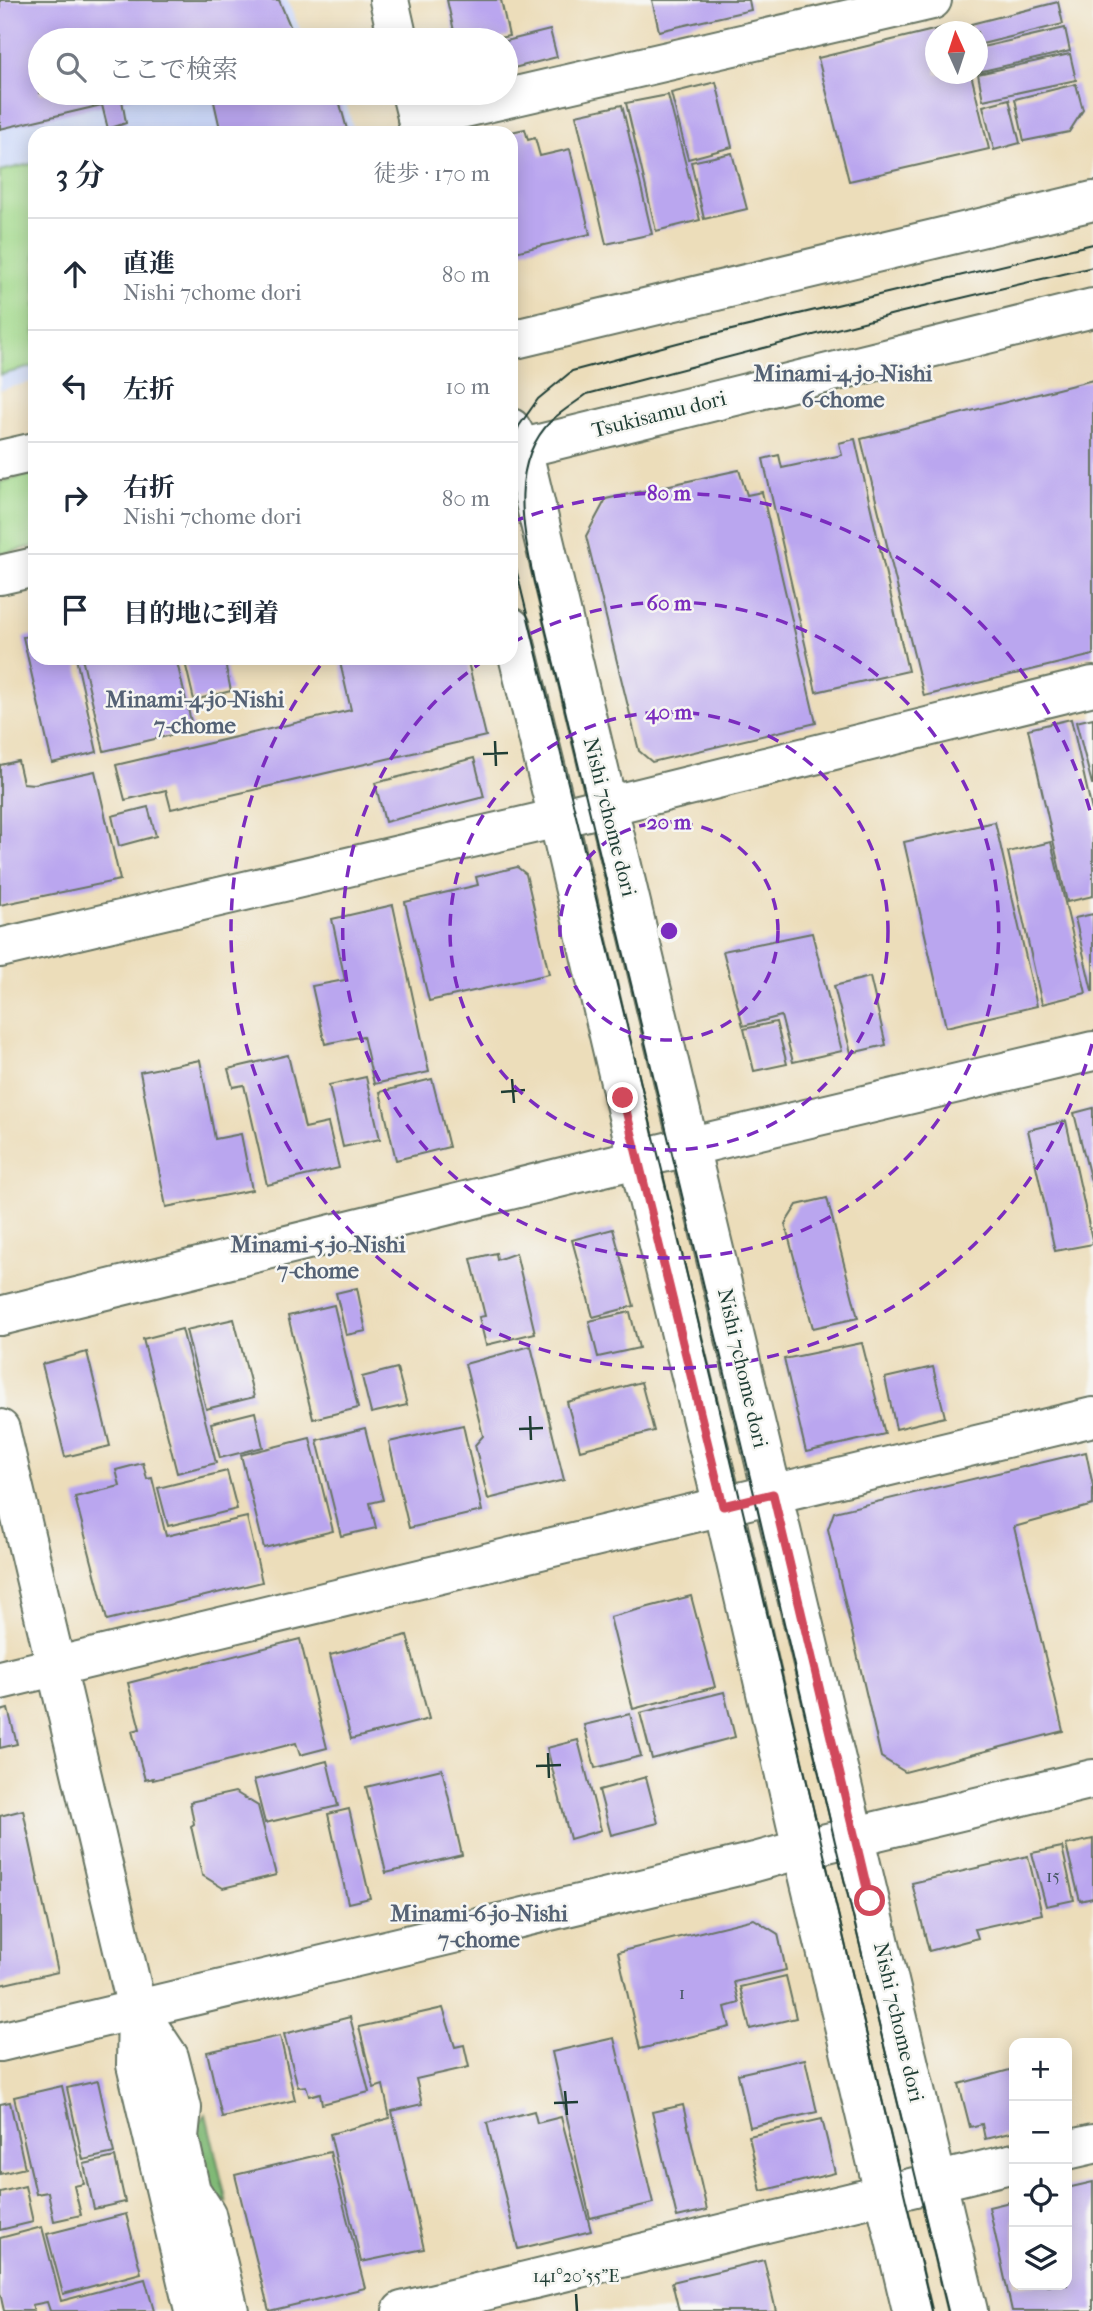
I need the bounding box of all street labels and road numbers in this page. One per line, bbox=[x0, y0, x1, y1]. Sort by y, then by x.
street label: Tsukisamu dori bbox=[589, 386, 729, 442]
street label: Nishi 7chome dori bbox=[579, 735, 641, 899]
street label: Nishi 7chome dori bbox=[713, 1286, 773, 1450]
street label: Nishi 7chome dori bbox=[869, 1940, 929, 2104]

